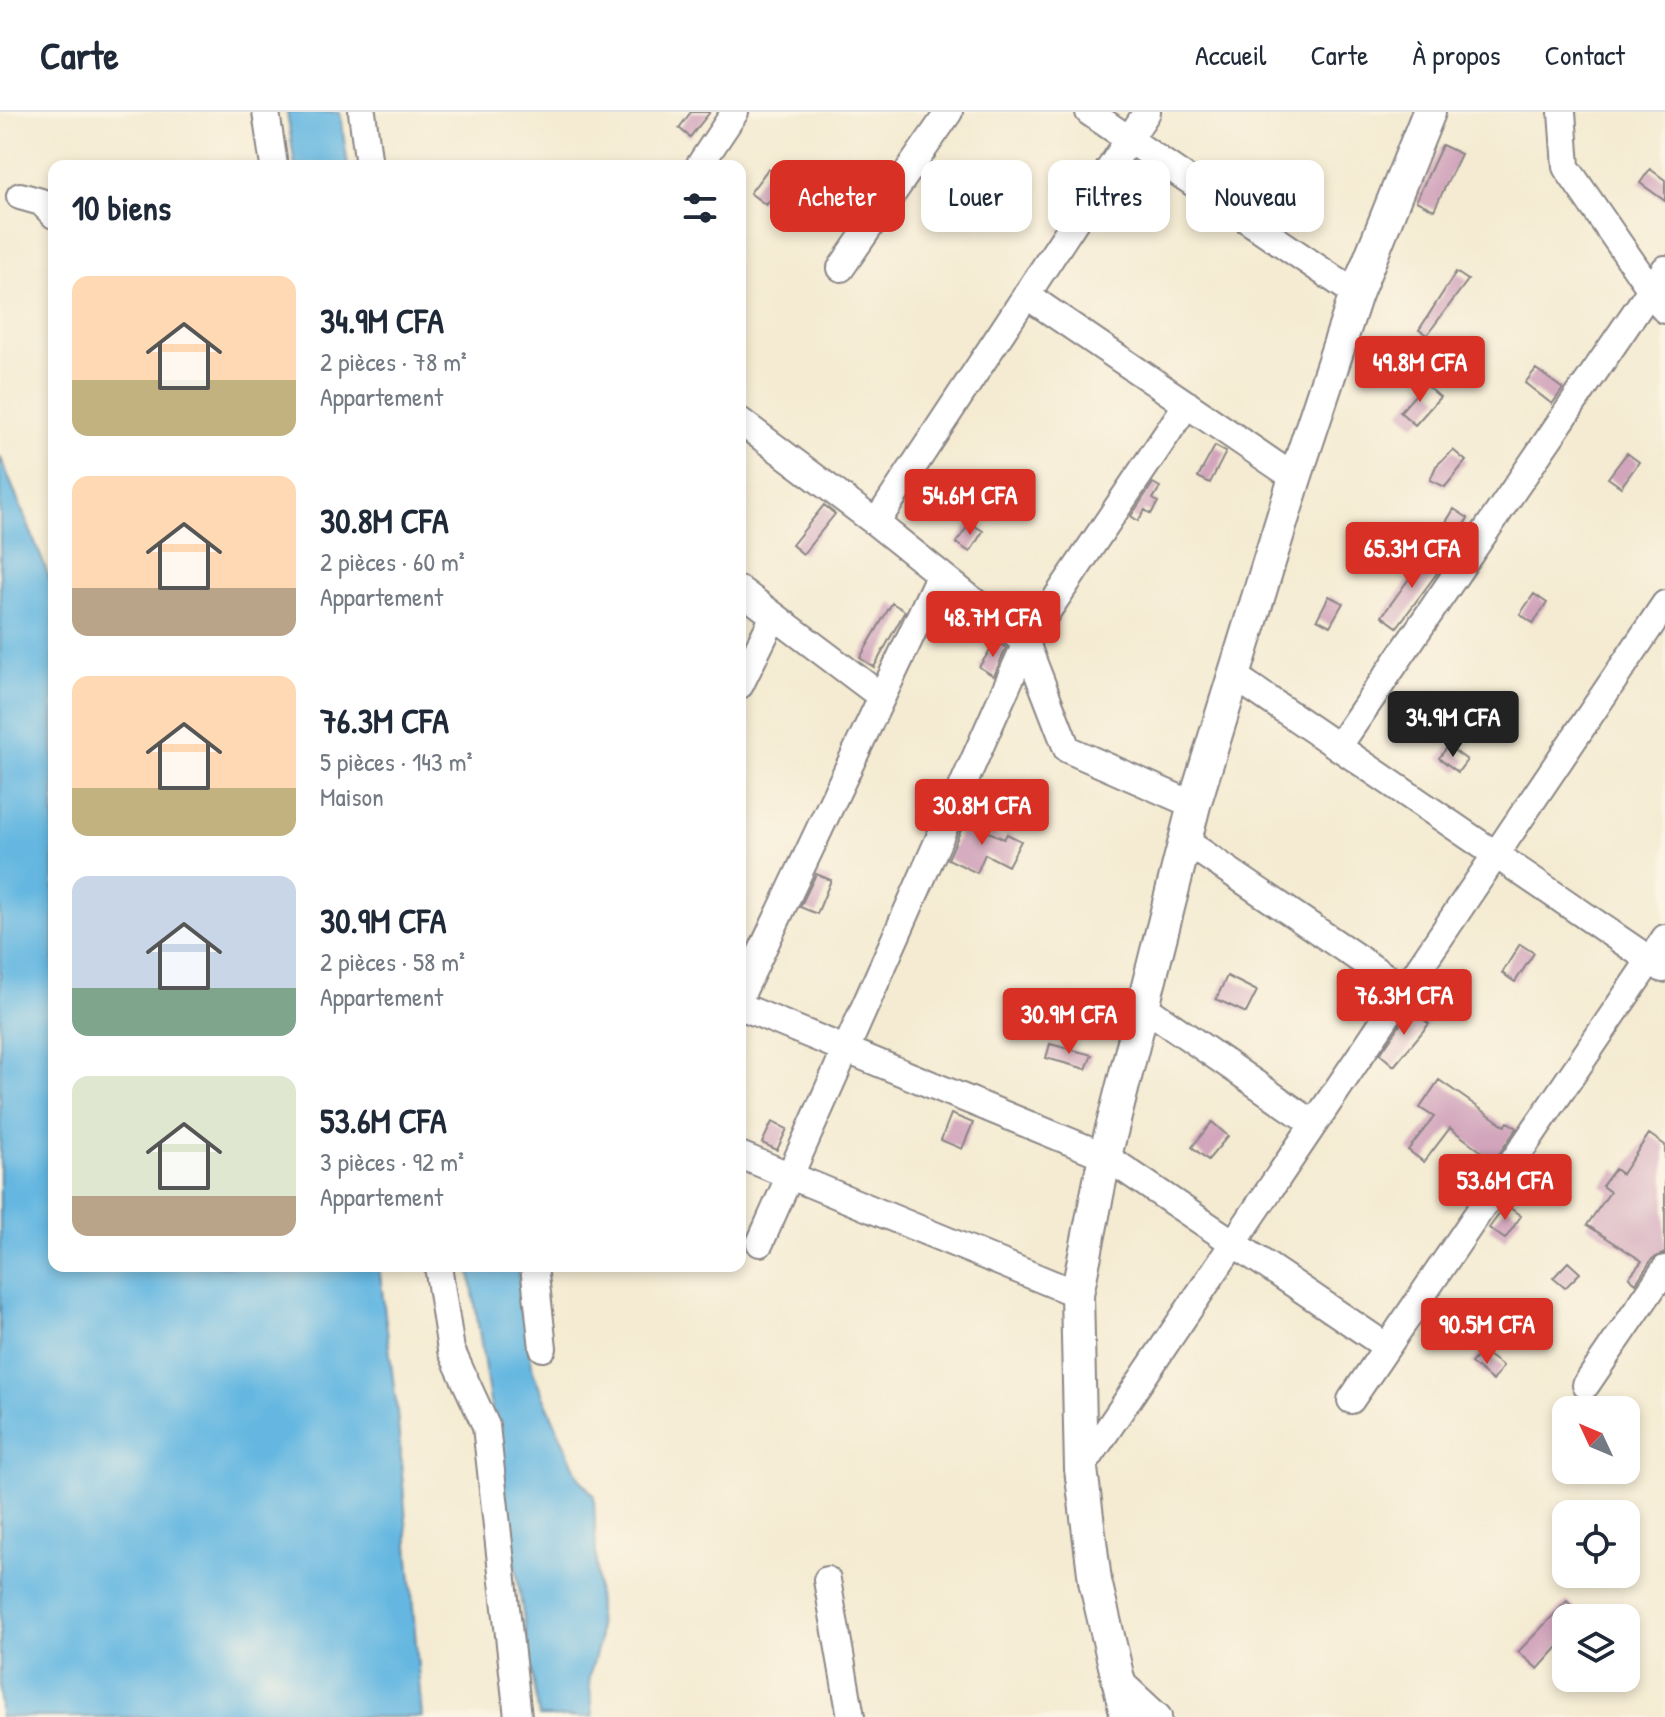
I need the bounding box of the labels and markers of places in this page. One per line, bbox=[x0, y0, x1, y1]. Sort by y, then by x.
pin: 49.8M CFA bbox=[1328, 336, 1512, 404]
pin: 54.6M CFA bbox=[878, 469, 1062, 537]
pin: 65.3M CFA bbox=[1320, 522, 1504, 590]
pin: 48.7M CFA bbox=[901, 591, 1085, 659]
pin: 34.9M CFA bbox=[1361, 691, 1545, 759]
pin: 30.8M CFA bbox=[890, 779, 1074, 847]
pin: 76.3M CFA bbox=[1312, 969, 1496, 1037]
pin: 30.9M CFA bbox=[977, 988, 1161, 1056]
pin: 53.6M CFA bbox=[1413, 1154, 1597, 1222]
pin: 90.5M CFA bbox=[1395, 1298, 1579, 1366]

